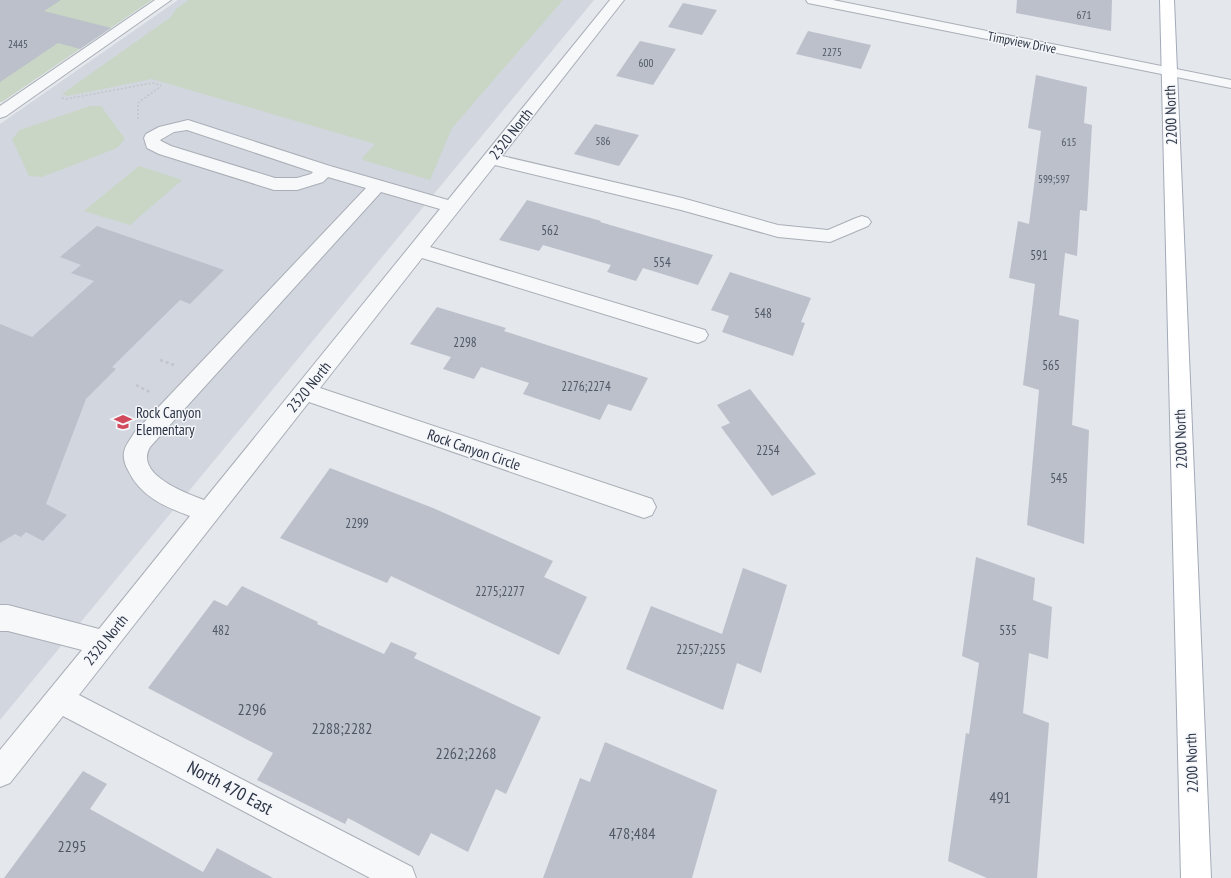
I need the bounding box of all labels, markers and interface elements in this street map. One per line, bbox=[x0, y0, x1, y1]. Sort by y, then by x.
house number: 671 bbox=[1077, 8, 1091, 22]
street label: Timpview Drive bbox=[986, 28, 1058, 57]
house number: 2445 bbox=[8, 37, 28, 51]
house number: 2275 bbox=[822, 45, 842, 59]
house number: 600 bbox=[639, 56, 653, 70]
street label: 2200 North bbox=[1160, 85, 1181, 145]
street label: 2320 North bbox=[485, 104, 537, 163]
house number: 586 bbox=[596, 134, 610, 148]
house number: 615 bbox=[1062, 135, 1076, 149]
house number: 599;597 bbox=[1038, 172, 1070, 186]
house number: 562 bbox=[541, 222, 559, 239]
house number: 591 bbox=[1030, 247, 1048, 264]
house number: 554 bbox=[653, 254, 671, 271]
house number: 548 bbox=[754, 305, 772, 322]
house number: 2298 bbox=[453, 334, 477, 351]
street label: 2320 North bbox=[282, 357, 335, 416]
house number: 565 bbox=[1042, 357, 1060, 374]
house number: 2276;2274 bbox=[561, 378, 611, 395]
place label: Rock Canyon Elementary bbox=[136, 403, 201, 439]
street label: 2200 North bbox=[1170, 409, 1191, 469]
school or university icon: Rock Canyon Elementary bbox=[113, 412, 133, 432]
street label: Rock Canyon Circle bbox=[425, 425, 523, 474]
house number: 2254 bbox=[756, 442, 780, 459]
house number: 545 bbox=[1050, 470, 1068, 487]
house number: 2299 bbox=[345, 515, 369, 532]
house number: 2275;2277 bbox=[475, 583, 525, 600]
street label: 2320 North bbox=[79, 610, 132, 669]
house number: 482 bbox=[212, 622, 230, 639]
house number: 535 bbox=[999, 622, 1017, 639]
house number: 2257;2255 bbox=[676, 641, 726, 658]
house number: 2296 bbox=[238, 699, 266, 719]
house number: 2288;2282 bbox=[311, 718, 373, 738]
street label: 2200 North bbox=[1181, 733, 1202, 793]
house number: 2262;2268 bbox=[435, 743, 497, 763]
street label: North 470 East bbox=[184, 755, 277, 820]
house number: 491 bbox=[989, 787, 1011, 807]
house number: 478;484 bbox=[609, 823, 655, 843]
house number: 2295 bbox=[58, 836, 86, 856]

